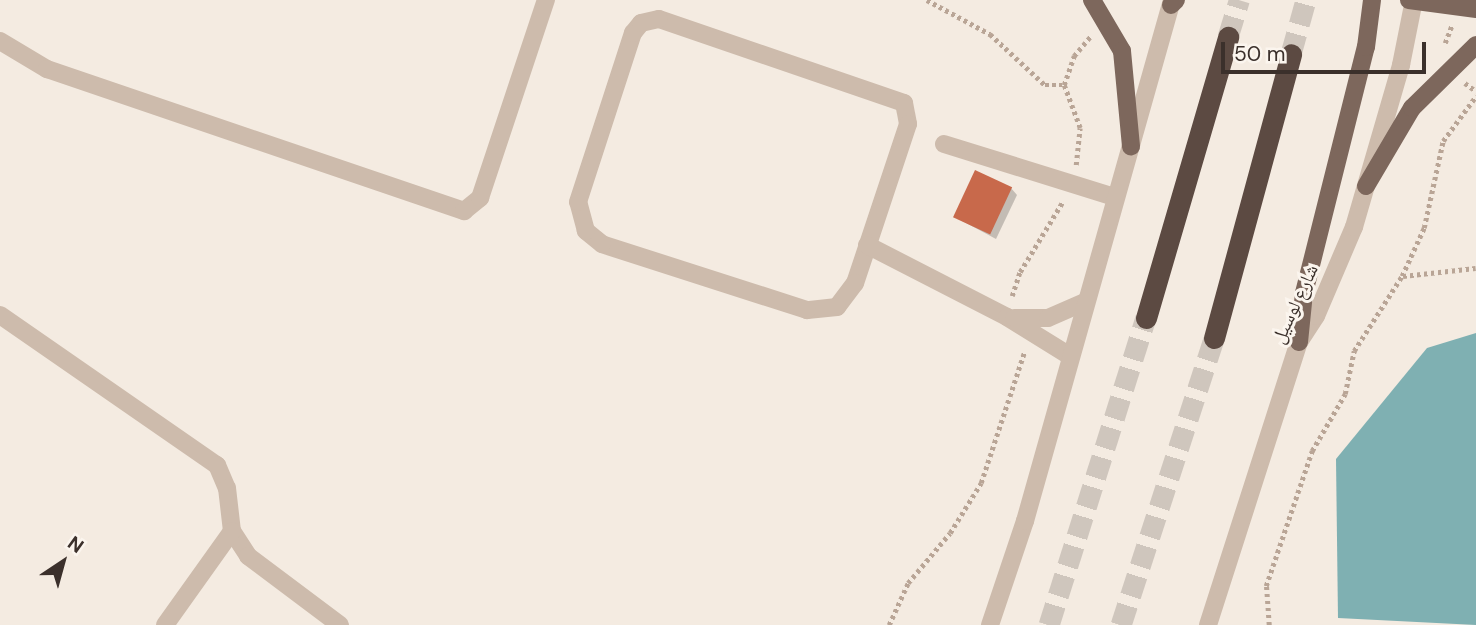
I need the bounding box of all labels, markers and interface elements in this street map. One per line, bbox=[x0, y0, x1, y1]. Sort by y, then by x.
scale bar bbox=[1224, 28, 1429, 72]
text: 50 m bbox=[1234, 40, 1285, 68]
street label: شارع لوسيل bbox=[1267, 261, 1323, 347]
north arrow bbox=[28, 527, 98, 597]
text: N bbox=[63, 530, 89, 559]

